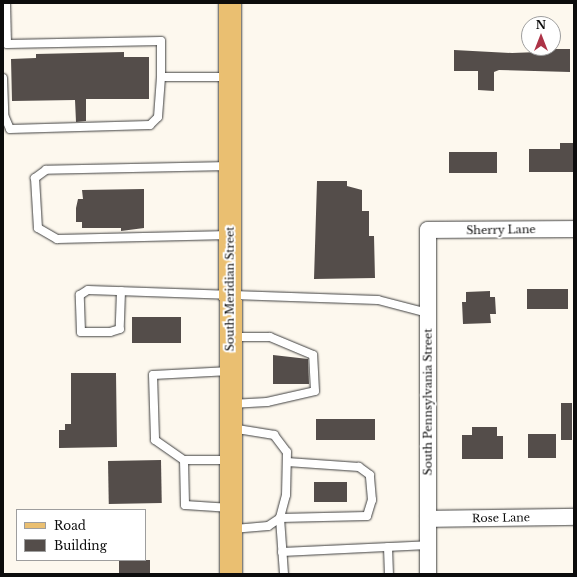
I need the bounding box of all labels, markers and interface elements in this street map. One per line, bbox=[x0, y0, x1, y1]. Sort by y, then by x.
north arrow bbox=[521, 16, 561, 56]
text: N bbox=[536, 18, 546, 32]
street label: Sherry Lane bbox=[466, 223, 536, 237]
street label: South Meridian Street bbox=[223, 227, 237, 351]
street label: South Pennsylvania Street bbox=[421, 329, 435, 475]
legend bbox=[16, 509, 146, 561]
street label: Rose Lane bbox=[472, 511, 530, 525]
text: Road bbox=[54, 518, 86, 533]
text: Building bbox=[54, 538, 107, 553]

